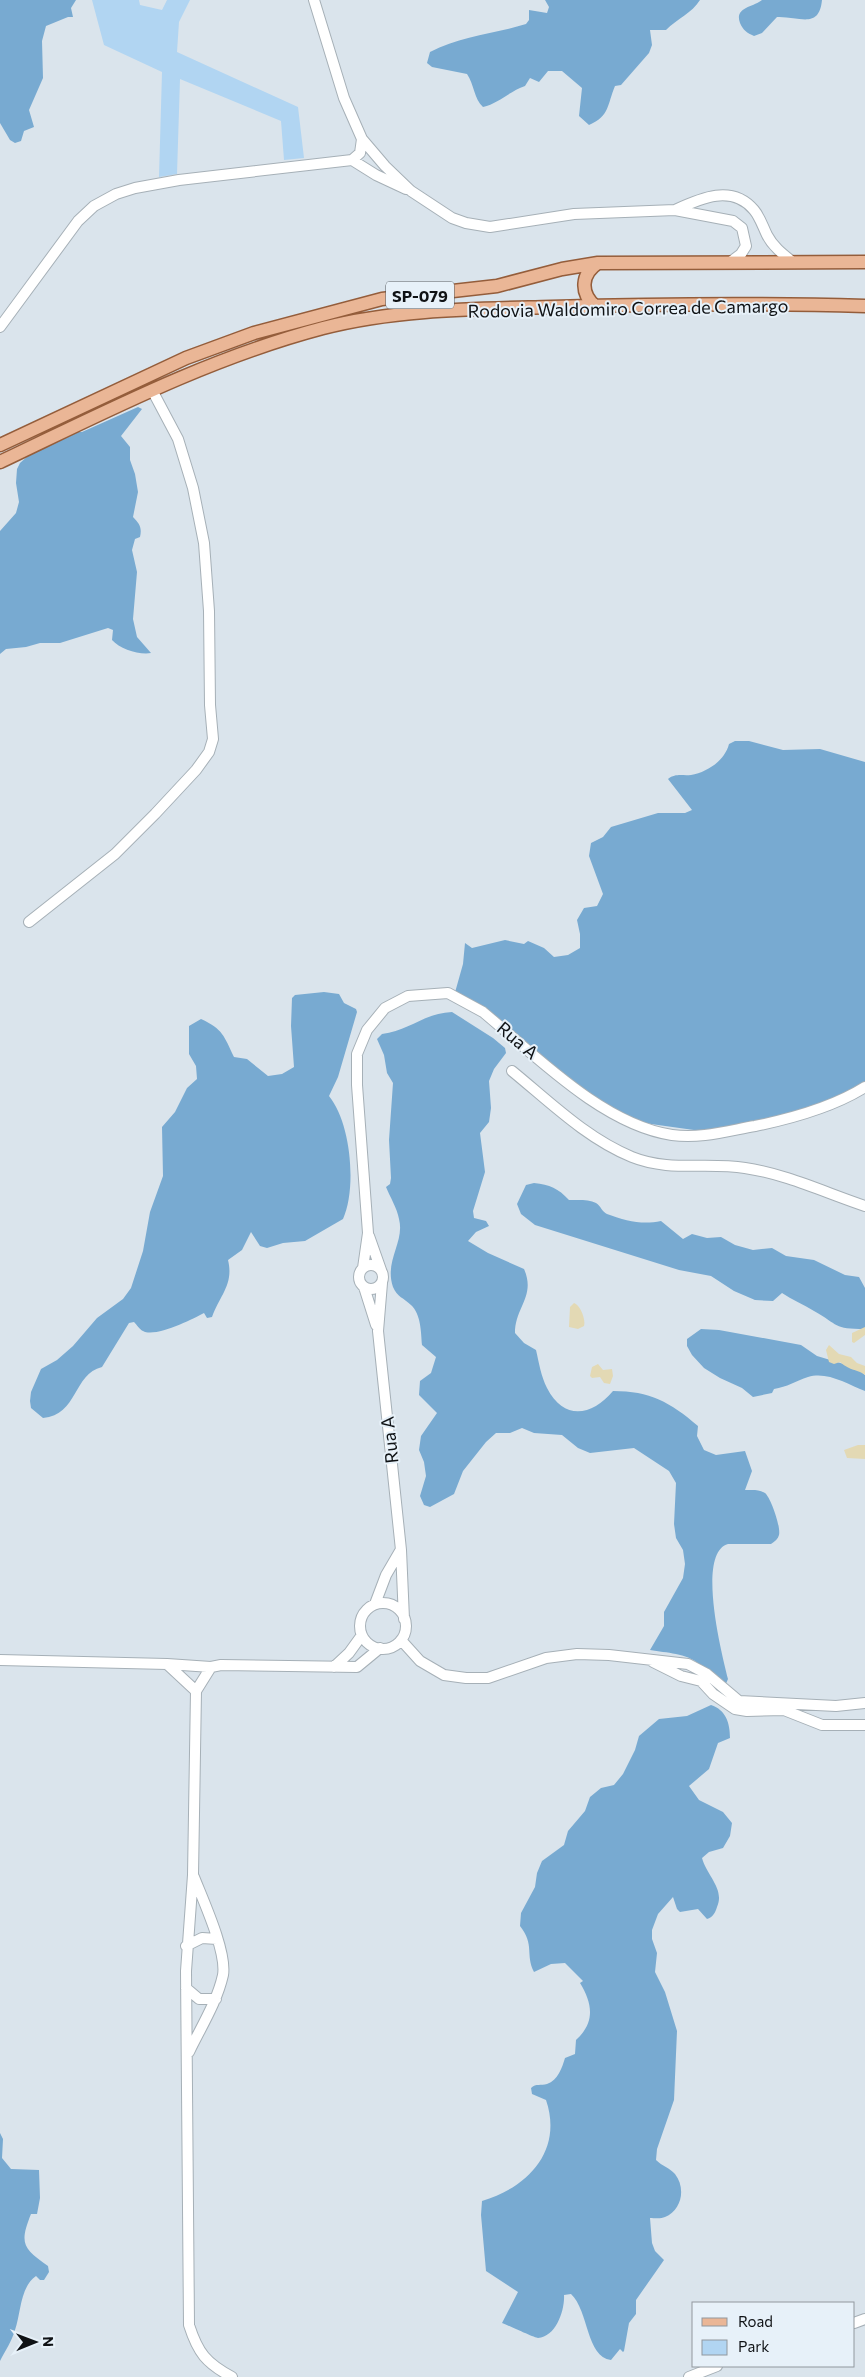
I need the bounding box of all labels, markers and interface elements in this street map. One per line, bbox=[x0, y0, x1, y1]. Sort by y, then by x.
road number: SP-079 bbox=[386, 282, 454, 308]
street label: Rodovia Waldomiro Correa de Camargo bbox=[467, 294, 789, 322]
street label: Rua A bbox=[493, 1016, 543, 1064]
street label: Rua A bbox=[376, 1415, 402, 1465]
legend bbox=[692, 2302, 855, 2367]
text: Road bbox=[738, 2312, 773, 2330]
north arrow bbox=[10, 2317, 60, 2367]
text: N bbox=[40, 2336, 57, 2347]
text: Park bbox=[738, 2337, 769, 2355]

